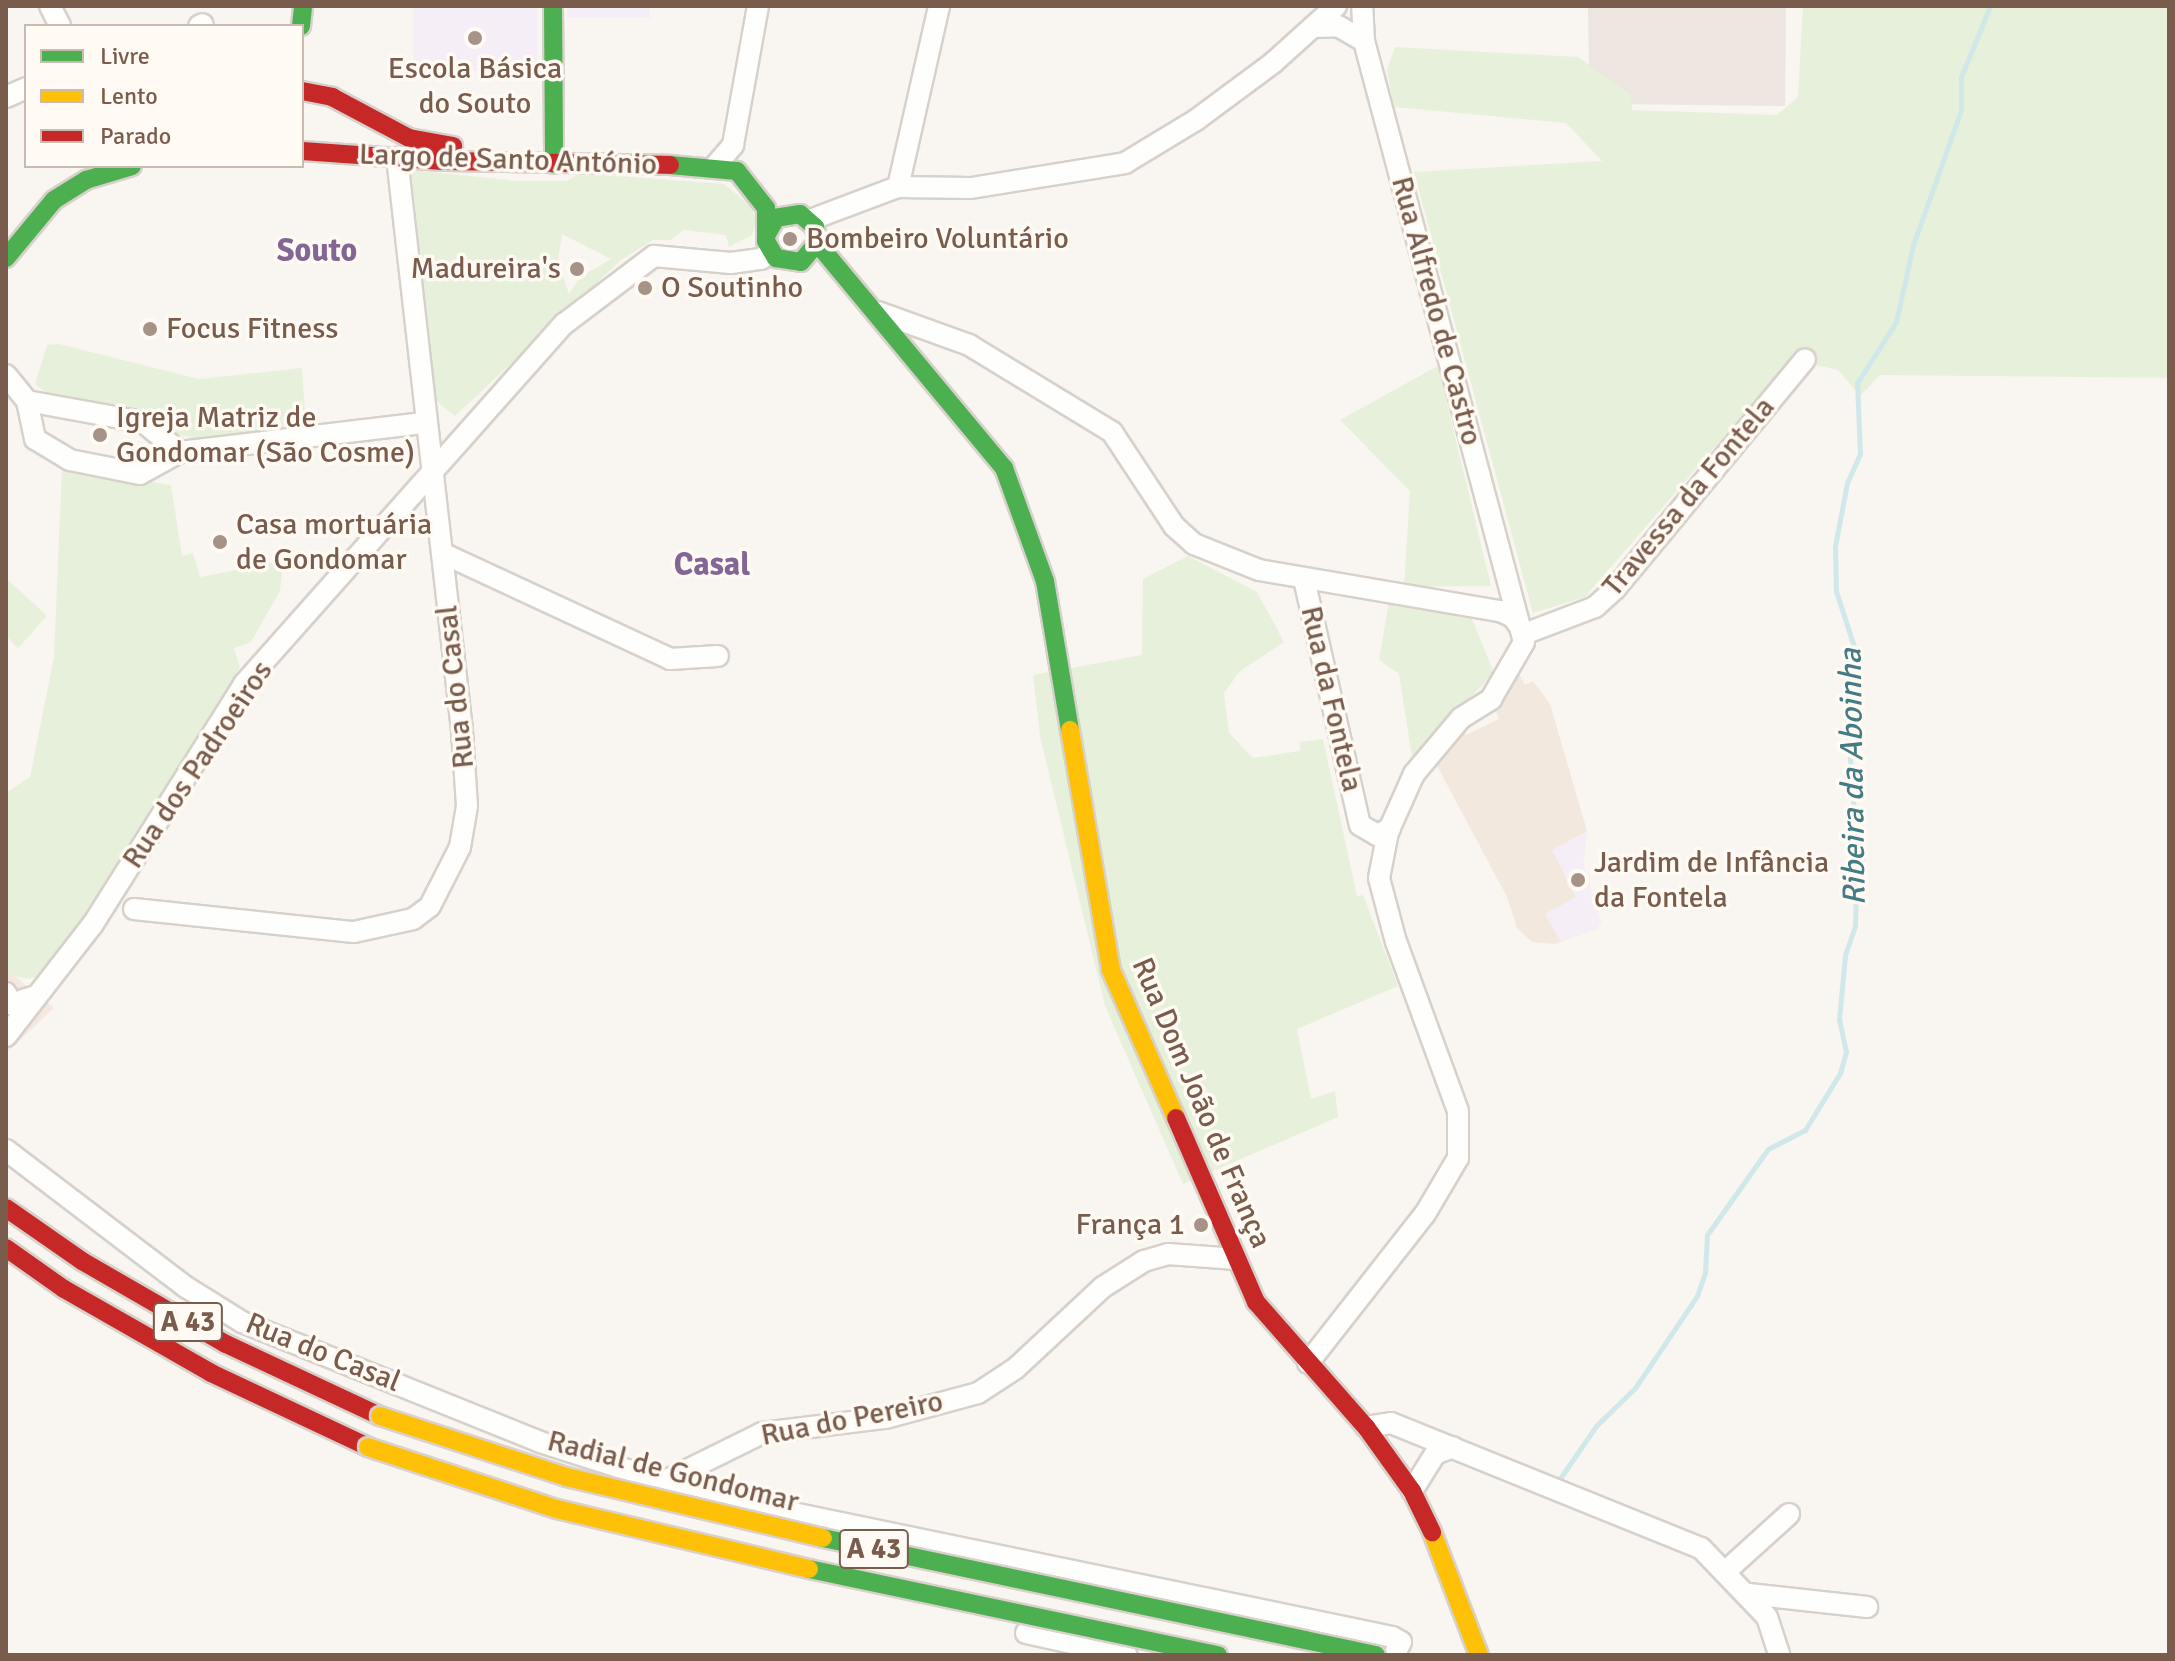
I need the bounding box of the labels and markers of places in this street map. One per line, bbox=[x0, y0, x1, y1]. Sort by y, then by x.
marker: Escola Básica do Souto bbox=[466, 29, 484, 47]
place label: Escola Básica do Souto bbox=[388, 51, 562, 122]
place label: Bombeiro Voluntário bbox=[806, 221, 1069, 257]
marker: Bombeiro Voluntário bbox=[781, 230, 799, 248]
place label: Madureira's bbox=[410, 251, 561, 287]
marker: Madureira's bbox=[568, 260, 586, 278]
place label: O Soutinho bbox=[661, 270, 803, 306]
marker: O Soutinho bbox=[636, 279, 654, 297]
place label: Focus Fitness bbox=[166, 311, 338, 347]
marker: Focus Fitness bbox=[141, 320, 159, 338]
place label: Igreja Matriz de Gondomar (São Cosme) bbox=[116, 400, 415, 470]
marker: Igreja Matriz de Gondomar (São Cosme) bbox=[91, 426, 109, 444]
place label: Casa mortuária de Gondomar bbox=[236, 507, 432, 578]
marker: Casa mortuária de Gondomar bbox=[211, 533, 229, 551]
place label: Jardim de Infância da Fontela bbox=[1594, 845, 1829, 916]
marker: Jardim de Infância da Fontela bbox=[1569, 871, 1587, 889]
place label: França 1 bbox=[1075, 1207, 1185, 1243]
marker: França 1 bbox=[1192, 1216, 1210, 1234]

